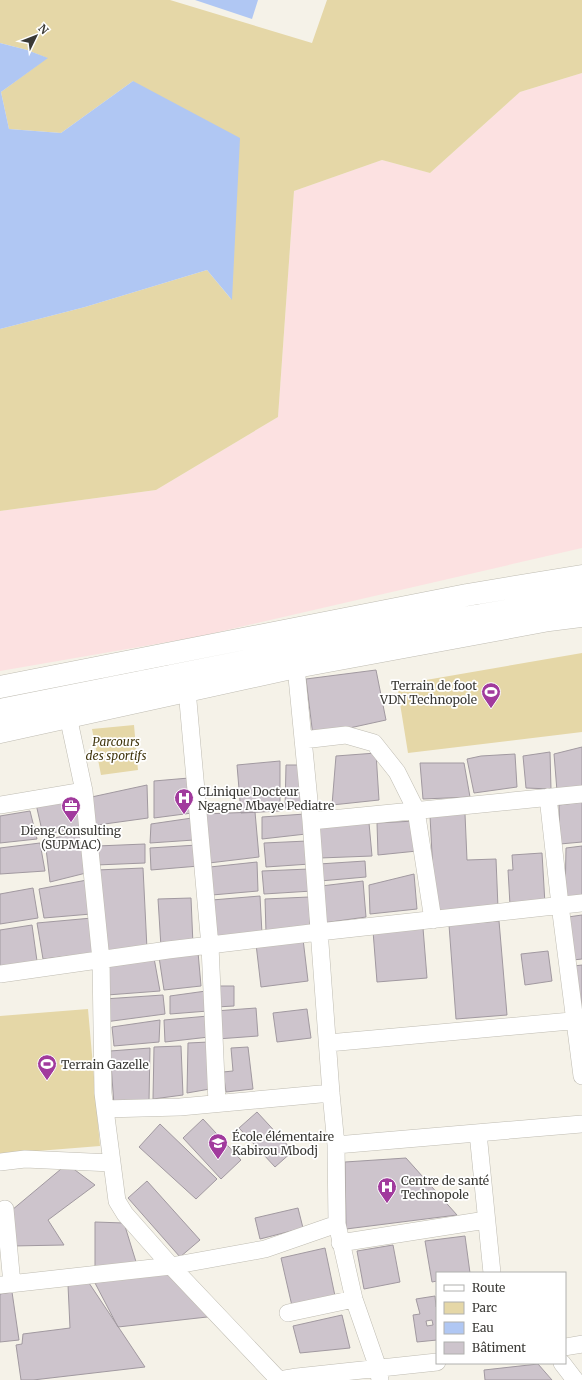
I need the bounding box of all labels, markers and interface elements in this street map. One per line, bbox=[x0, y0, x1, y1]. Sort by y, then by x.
north arrow bbox=[16, 16, 56, 56]
text: N bbox=[35, 21, 52, 37]
place label: Terrain de foot VDN Technopole bbox=[379, 678, 477, 707]
sports icon: Terrain de foot VDN Technopole bbox=[480, 681, 502, 709]
park label: Parcours des sportifs bbox=[86, 734, 146, 763]
place label: CLinique Docteur Ngagne Mbaye Pediatre bbox=[198, 784, 334, 813]
hospital icon: CLinique Docteur Ngagne Mbaye Pediatre bbox=[173, 787, 195, 815]
office icon: Dieng Consulting (SUPMAC) bbox=[60, 795, 82, 823]
place label: Dieng Consulting (SUPMAC) bbox=[21, 823, 122, 852]
sports icon: Terrain Gazelle bbox=[36, 1053, 58, 1081]
place label: Terrain Gazelle bbox=[61, 1057, 149, 1072]
place label: École élémentaire Kabirou Mbodj bbox=[232, 1129, 334, 1158]
school or university icon: École élémentaire Kabirou Mbodj bbox=[207, 1132, 229, 1160]
place label: Centre de santé Technopole bbox=[401, 1173, 489, 1202]
hospital icon: Centre de santé Technopole bbox=[376, 1176, 398, 1204]
legend bbox=[436, 1272, 566, 1364]
text: Route bbox=[472, 1280, 505, 1295]
text: Parc bbox=[472, 1300, 497, 1315]
text: Eau bbox=[472, 1320, 494, 1335]
text: Bâtiment bbox=[472, 1340, 526, 1355]

